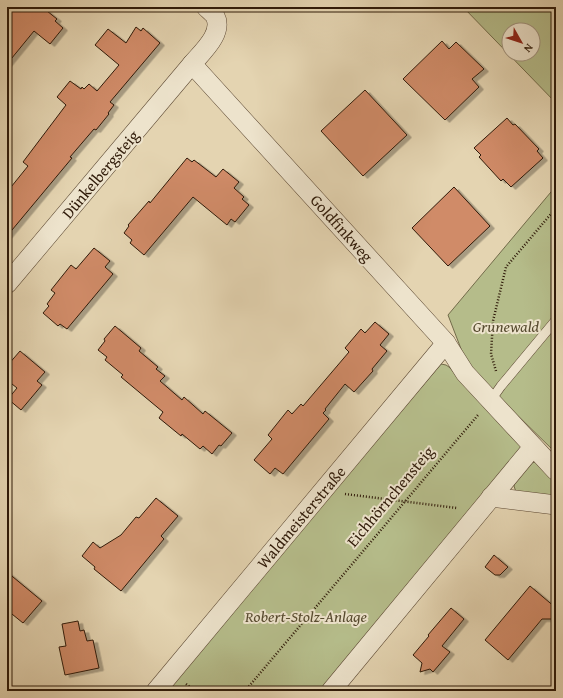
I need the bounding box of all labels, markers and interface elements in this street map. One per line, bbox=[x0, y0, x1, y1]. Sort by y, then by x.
north arrow bbox=[501, 22, 541, 62]
text: N bbox=[520, 40, 537, 57]
street label: Dünkelbergsteig bbox=[56, 124, 144, 224]
street label: Goldfinkweg bbox=[305, 189, 379, 267]
park label: Grunewald bbox=[473, 314, 540, 338]
street label: Eichhörnchensteig bbox=[340, 440, 440, 552]
street label: Waldmeisterstraße bbox=[251, 460, 351, 574]
park label: Robert-Stolz-Anlage bbox=[244, 604, 368, 628]

